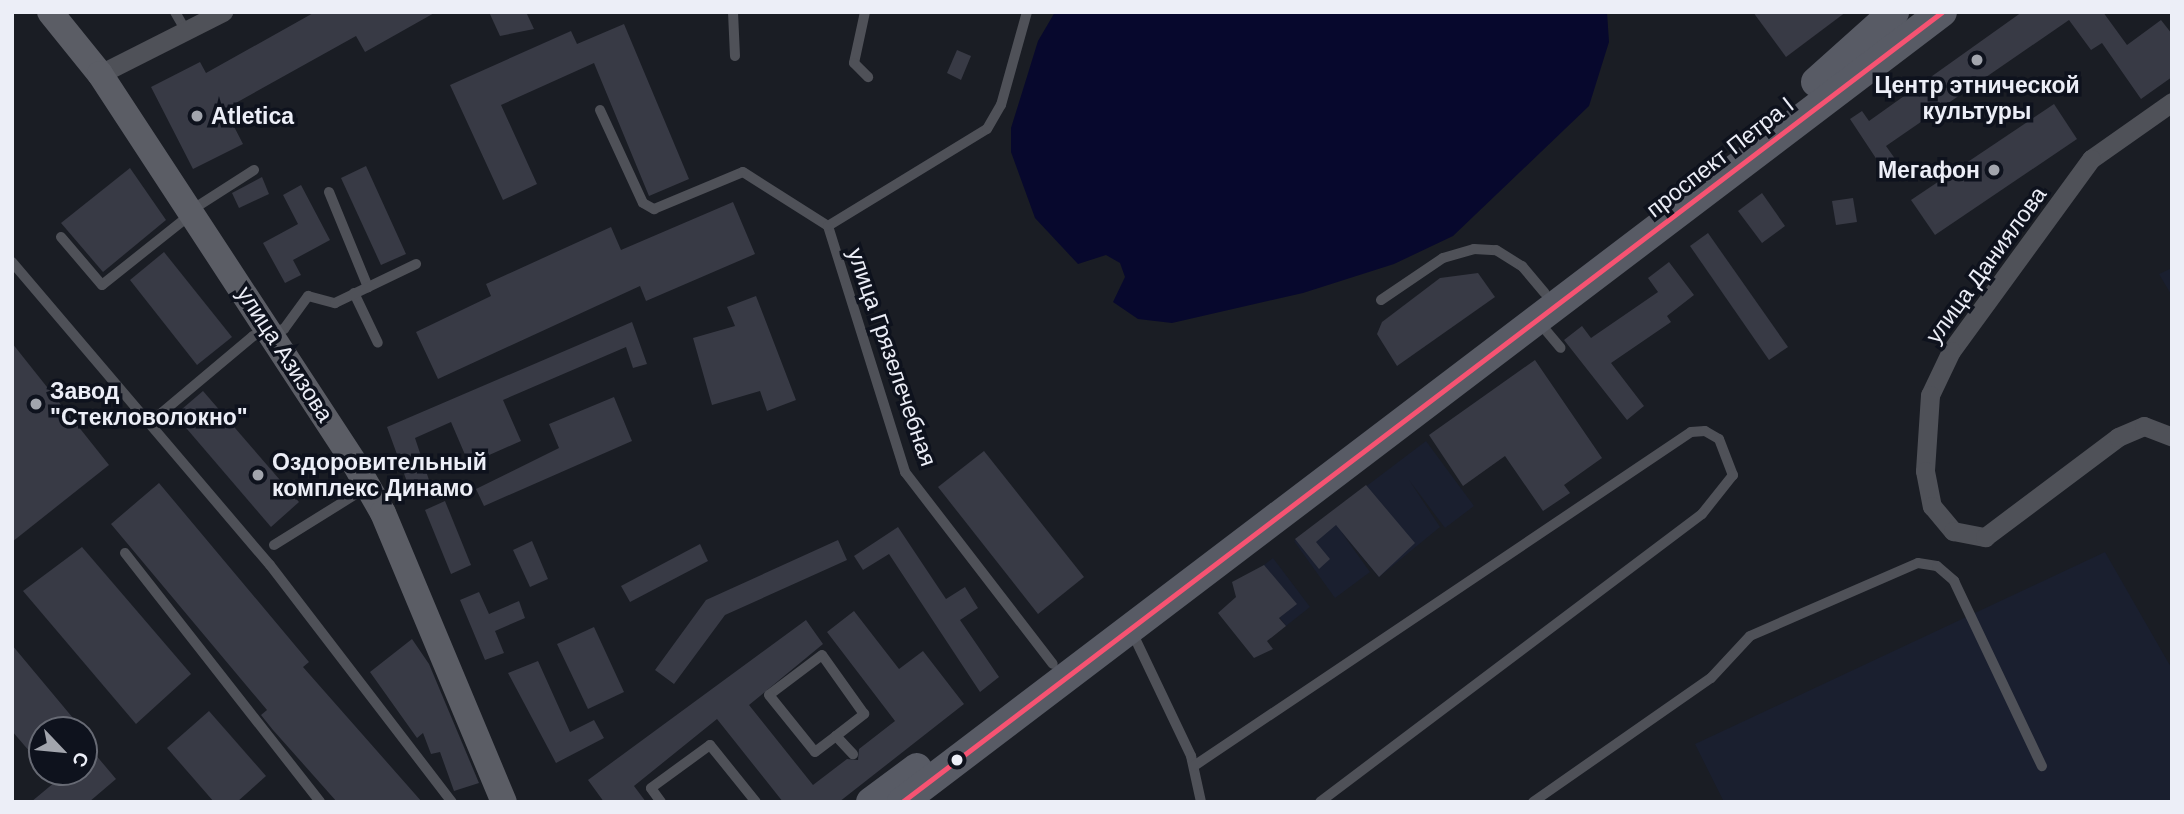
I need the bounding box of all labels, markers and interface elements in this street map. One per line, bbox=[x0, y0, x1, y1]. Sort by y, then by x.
marker: Центр этнической культуры bbox=[1969, 52, 1985, 68]
place label: Центр этнической культуры bbox=[1874, 71, 2080, 125]
street label: проспект Петра I bbox=[1641, 91, 1799, 223]
place label: Atletica bbox=[211, 102, 294, 130]
marker: Atletica bbox=[189, 108, 205, 124]
place label: Мегафон bbox=[1878, 156, 1980, 184]
marker: Мегафон bbox=[1986, 162, 2002, 178]
street label: улица Даниялова bbox=[1920, 181, 2052, 349]
street label: улица Грязелечебная bbox=[842, 244, 942, 470]
street label: улица Азизова bbox=[231, 281, 339, 427]
place label: Завод "Стекловолокно" bbox=[50, 377, 248, 431]
marker: Завод "Стекловолокно" bbox=[28, 396, 44, 412]
place label: Оздоровительный комплекс Динамо bbox=[272, 448, 487, 502]
marker: Оздоровительный комплекс Динамо bbox=[250, 467, 266, 483]
north arrow bbox=[28, 716, 98, 786]
text: С bbox=[68, 749, 93, 770]
unlabelled marker bbox=[950, 753, 964, 767]

